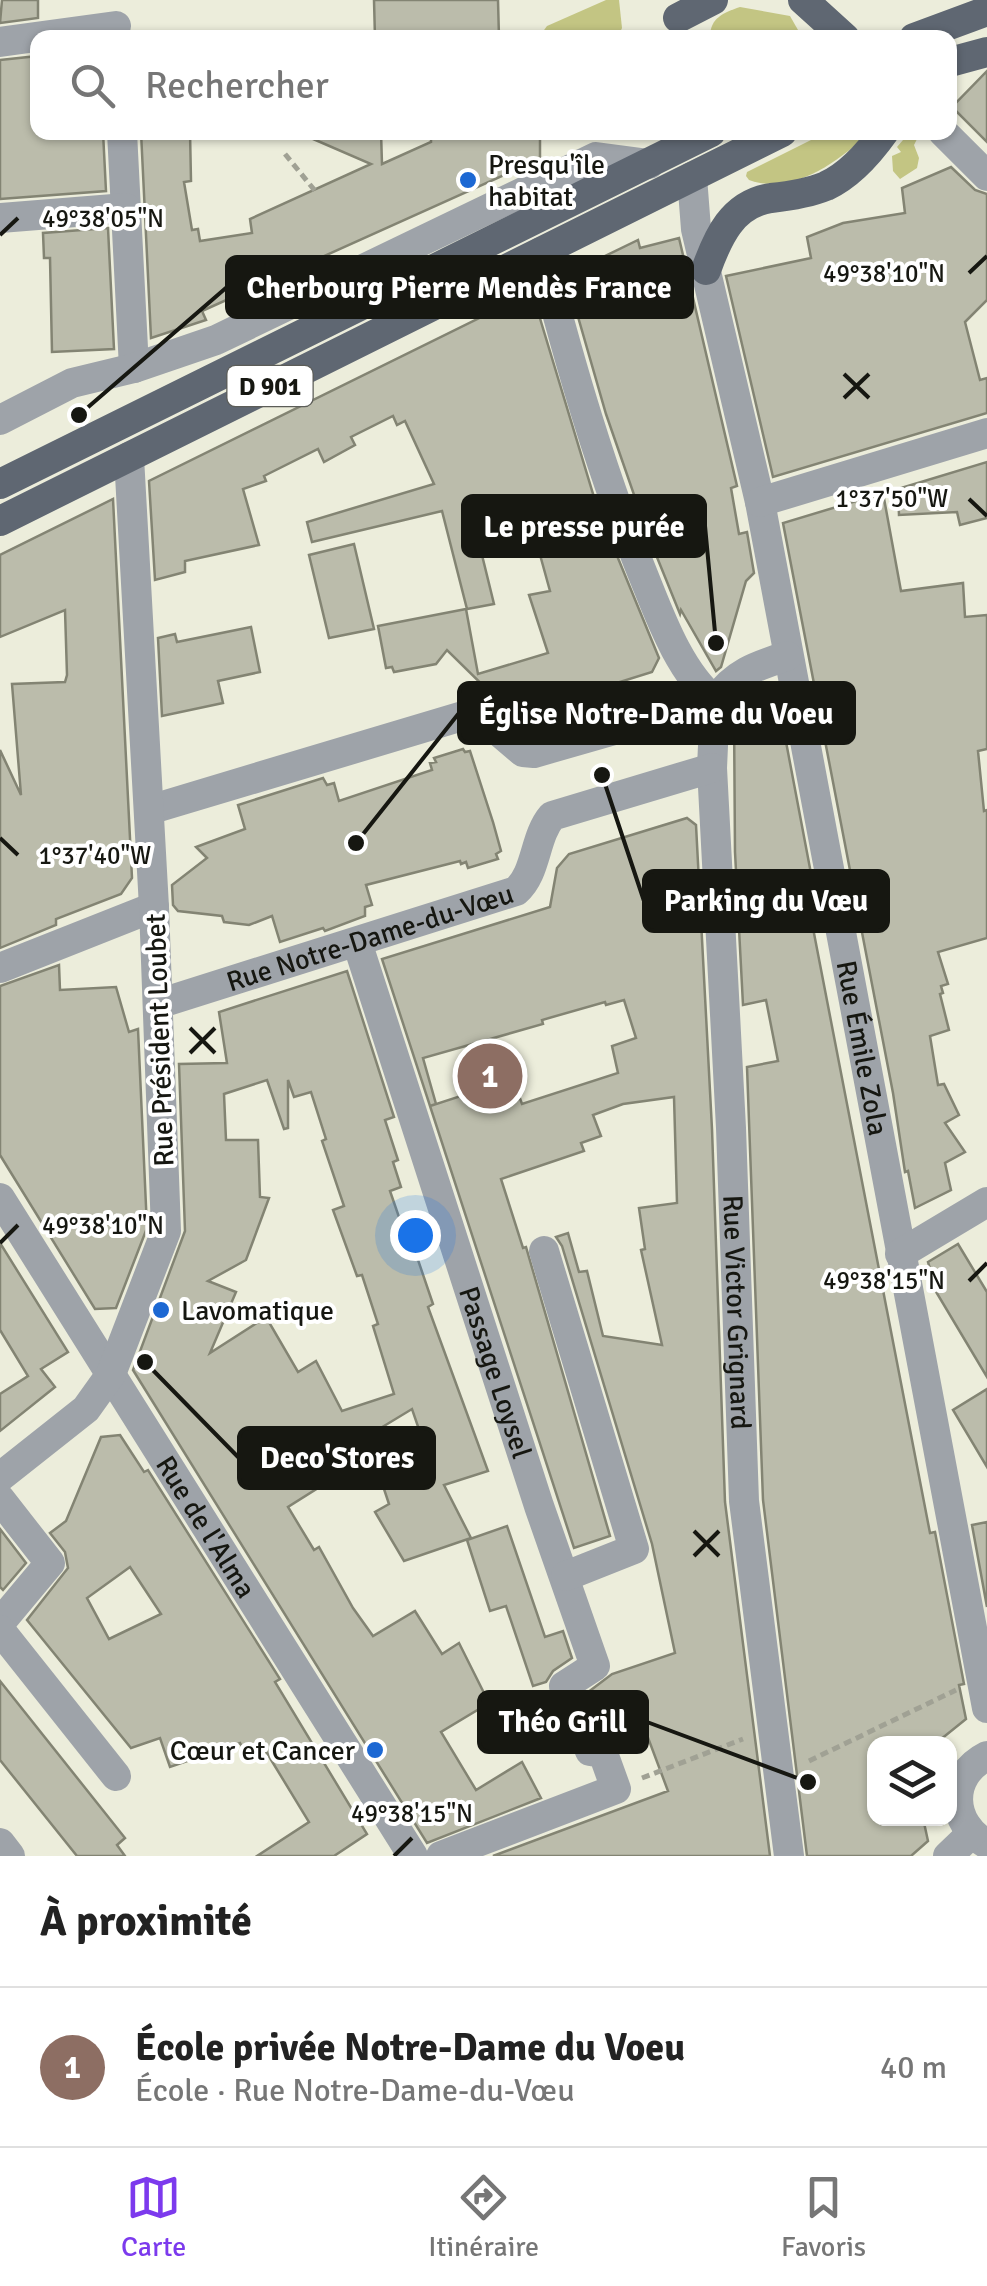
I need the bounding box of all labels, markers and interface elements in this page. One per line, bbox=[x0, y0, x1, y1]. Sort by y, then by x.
search box bbox=[30, 30, 957, 140]
icon: search bbox=[65, 58, 120, 113]
text: Rechercher bbox=[145, 62, 329, 109]
place label: Presqu'île habitat bbox=[488, 148, 605, 214]
marker: Presqu'île habitat bbox=[457, 169, 479, 191]
text: 49°38'05"N bbox=[42, 203, 164, 234]
callout: Cherbourg Pierre Mendès France bbox=[227, 257, 692, 317]
text: 49°38'10"N bbox=[823, 258, 945, 289]
text: Cherbourg Pierre Mendès France bbox=[246, 270, 672, 307]
road number: D 901 bbox=[228, 366, 312, 406]
text: 1°37'50"W bbox=[836, 483, 948, 514]
callout: Le presse purée bbox=[463, 496, 705, 556]
text: Le presse purée bbox=[483, 509, 685, 546]
callout: Église Notre-Dame du Voeu bbox=[459, 683, 854, 743]
text: Église Notre-Dame du Voeu bbox=[479, 695, 833, 733]
text: 1°37'40"W bbox=[39, 840, 151, 871]
callout: Parking du Vœu bbox=[644, 871, 888, 931]
street label: Rue Notre-Dame-du-Vœu bbox=[222, 877, 518, 999]
text: Parking du Vœu bbox=[664, 883, 868, 920]
street label: Rue Président Loubet bbox=[139, 913, 181, 1167]
street label: Rue Émile Zola bbox=[829, 958, 895, 1138]
pin: 1 bbox=[458, 1038, 522, 1114]
street label: Rue Victor Grignard bbox=[715, 1194, 758, 1430]
text: 49°38'10"N bbox=[42, 1210, 164, 1241]
your location bbox=[390, 1210, 441, 1261]
text: 49°38'15"N bbox=[823, 1265, 945, 1296]
street label: Passage Loysel bbox=[451, 1282, 538, 1463]
place label: Lavomatique bbox=[181, 1294, 334, 1328]
marker: Lavomatique bbox=[150, 1299, 172, 1321]
callout: Deco'Stores bbox=[239, 1428, 434, 1488]
text: Deco'Stores bbox=[260, 1440, 414, 1477]
street label: Rue de l'Alma bbox=[148, 1450, 263, 1605]
callout: Théo Grill bbox=[479, 1692, 647, 1752]
text: Théo Grill bbox=[499, 1704, 627, 1741]
place label: Cœur et Cancer bbox=[170, 1734, 356, 1768]
map controls bbox=[867, 1736, 957, 1826]
button: layers bbox=[867, 1736, 957, 1826]
marker: Cœur et Cancer bbox=[364, 1739, 386, 1761]
text: 49°38'15"N bbox=[351, 1798, 473, 1829]
text: À proximité bbox=[40, 1896, 252, 1947]
text: École privée Notre-Dame du Voeu bbox=[135, 2024, 685, 2071]
text: 1 bbox=[64, 2048, 81, 2087]
text: 40 m bbox=[880, 2048, 947, 2087]
text: École · Rue Notre-Dame-du-Vœu bbox=[135, 2071, 575, 2110]
tab: Carte bbox=[121, 2170, 186, 2264]
tab: Itinéraire bbox=[428, 2170, 539, 2264]
tab: Favoris bbox=[781, 2170, 866, 2264]

